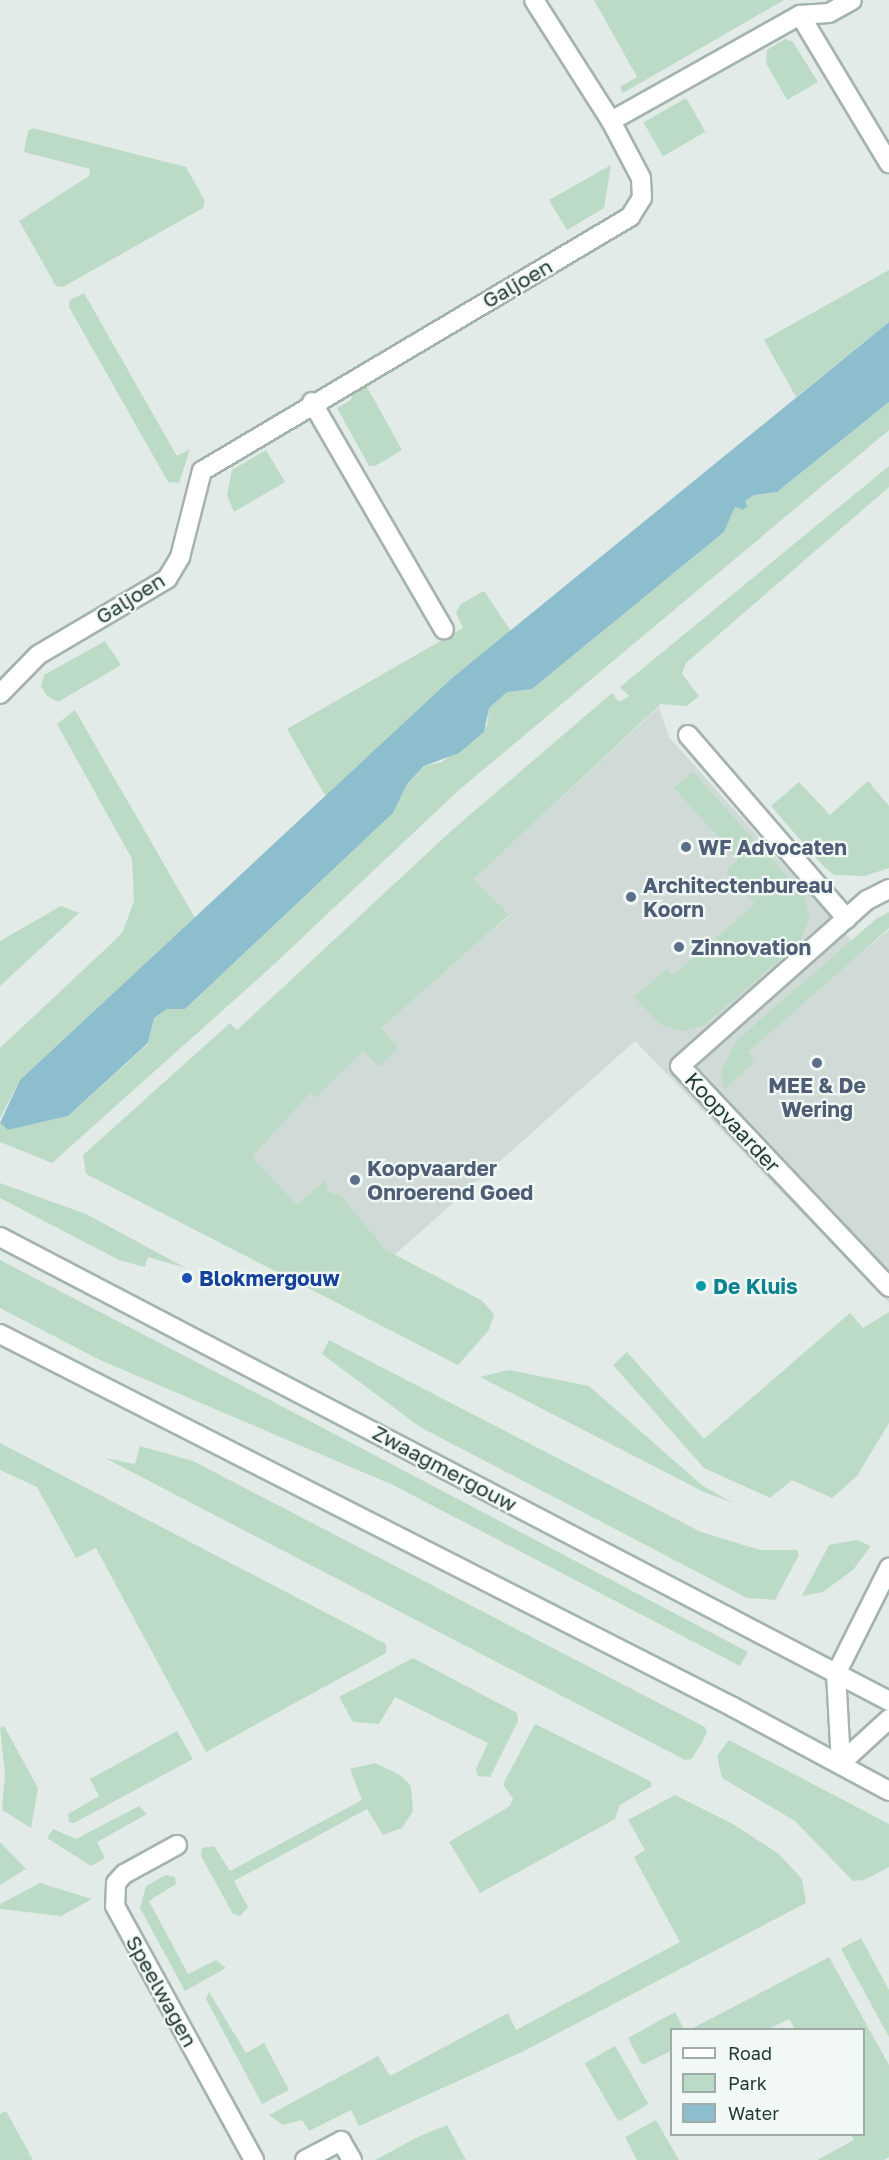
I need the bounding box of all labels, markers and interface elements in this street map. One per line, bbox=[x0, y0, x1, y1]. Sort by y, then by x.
street label: Galjoen bbox=[477, 253, 557, 313]
street label: Galjoen bbox=[91, 567, 169, 629]
place label: WF Advocaten bbox=[698, 834, 847, 860]
marker: WF Advocaten bbox=[679, 840, 693, 854]
place label: Architectenbureau Koorn bbox=[643, 872, 833, 922]
marker: Architectenbureau Koorn bbox=[624, 890, 638, 904]
place label: Zinnovation bbox=[691, 934, 811, 960]
marker: Zinnovation bbox=[672, 940, 686, 954]
marker: MEE & De Wering bbox=[810, 1056, 824, 1070]
street label: Koopvaarder bbox=[680, 1067, 786, 1177]
place label: MEE & De Wering bbox=[768, 1072, 866, 1122]
place label: Koopvaarder Onroerend Goed bbox=[367, 1155, 533, 1205]
marker: Koopvaarder Onroerend Goed bbox=[348, 1173, 362, 1187]
place label: Blokmergouw bbox=[199, 1265, 340, 1291]
marker: Blokmergouw bbox=[180, 1271, 194, 1285]
place label: De Kluis bbox=[713, 1273, 798, 1299]
marker: De Kluis bbox=[694, 1279, 708, 1293]
street label: Zwaagmergouw bbox=[369, 1419, 521, 1517]
street label: Speelwagen bbox=[121, 1931, 203, 2051]
legend bbox=[670, 2028, 865, 2136]
text: Road bbox=[728, 2042, 772, 2064]
text: Park bbox=[728, 2072, 767, 2094]
text: Water bbox=[728, 2102, 779, 2124]

